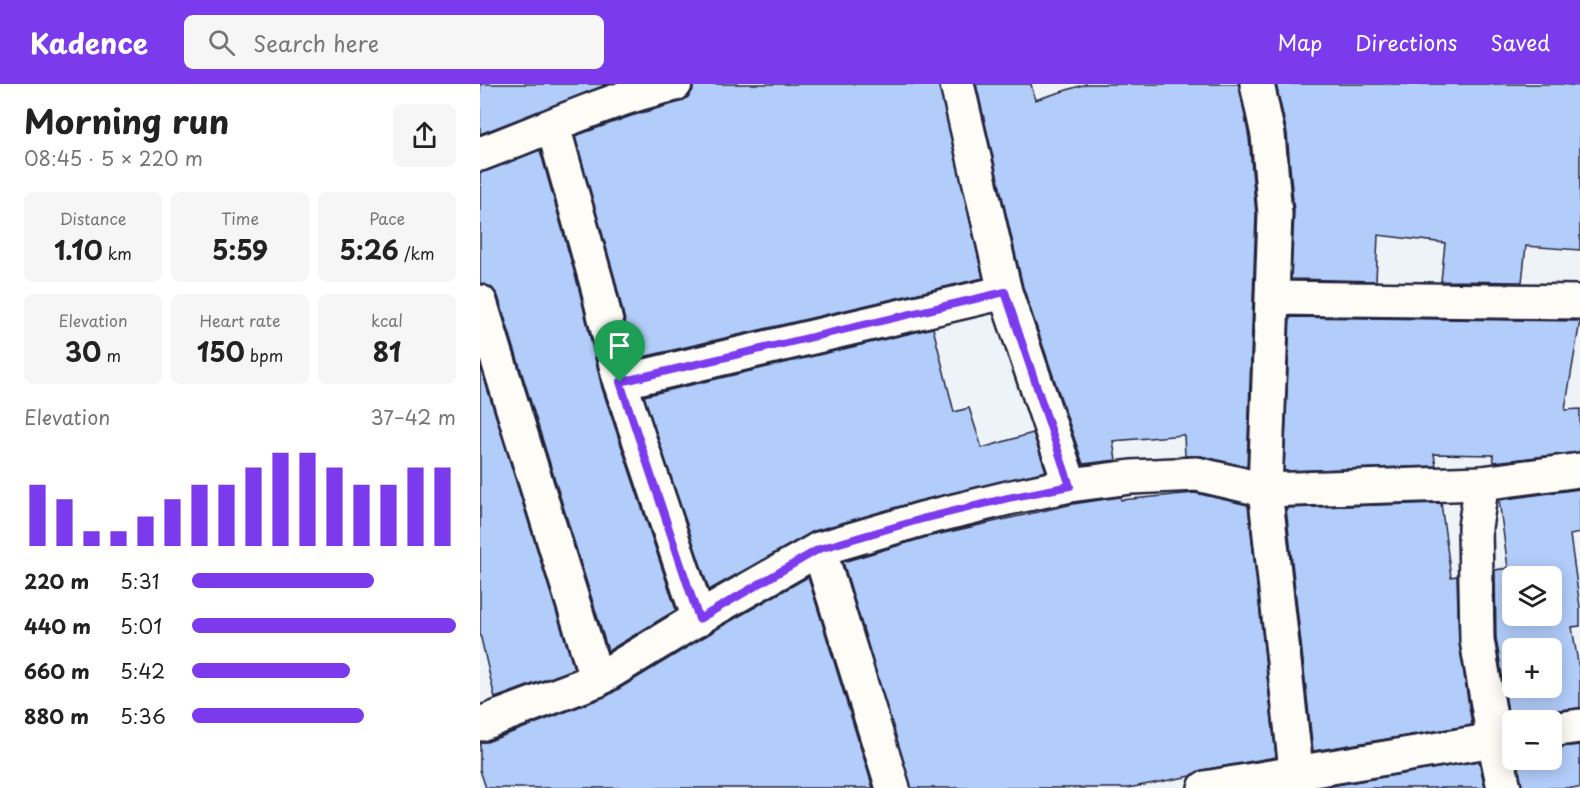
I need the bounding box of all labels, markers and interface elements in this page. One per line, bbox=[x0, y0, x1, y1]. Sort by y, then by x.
search box bbox=[184, 15, 604, 69]
text: Kadence bbox=[30, 21, 148, 64]
icon: search bbox=[205, 26, 238, 59]
text: Search here bbox=[253, 26, 379, 59]
text: Map bbox=[1277, 26, 1322, 58]
text: Directions bbox=[1355, 26, 1457, 58]
text: Saved bbox=[1490, 26, 1550, 58]
text: Morning run bbox=[24, 95, 229, 145]
button: share bbox=[393, 104, 456, 167]
text: 08:45 · 5 × 220 m bbox=[24, 143, 203, 173]
text: Distance bbox=[59, 206, 127, 230]
text: Time bbox=[221, 206, 259, 230]
text: Pace bbox=[369, 206, 405, 230]
text: 1.10 bbox=[54, 230, 103, 269]
text: 5:59 bbox=[212, 230, 268, 269]
text: 5:26 bbox=[339, 230, 399, 269]
text: km bbox=[103, 241, 132, 265]
text: /km bbox=[399, 241, 435, 265]
text: Elevation bbox=[58, 308, 128, 332]
text: Heart rate bbox=[200, 308, 280, 332]
text: kcal bbox=[371, 308, 403, 332]
pin bbox=[594, 320, 645, 382]
icon: arrive bbox=[603, 329, 636, 362]
text: 30 bbox=[65, 332, 101, 371]
text: 150 bbox=[197, 332, 245, 371]
text: 81 bbox=[373, 332, 401, 371]
text: m bbox=[101, 343, 121, 367]
text: bpm bbox=[245, 343, 283, 367]
text: Elevation bbox=[24, 402, 110, 432]
text: 37–42 m bbox=[371, 402, 456, 432]
text: 220 m bbox=[24, 566, 89, 596]
text: 5:31 bbox=[120, 566, 160, 596]
map controls bbox=[1502, 566, 1562, 770]
button: layers bbox=[1502, 566, 1562, 626]
text: 440 m bbox=[24, 611, 91, 641]
text: 5:01 bbox=[120, 611, 162, 641]
button: + bbox=[1502, 638, 1562, 698]
text: 660 m bbox=[24, 656, 90, 686]
text: 5:42 bbox=[120, 656, 165, 686]
text: 880 m bbox=[24, 701, 89, 731]
text: 5:36 bbox=[120, 701, 166, 731]
button: − bbox=[1502, 710, 1562, 770]

